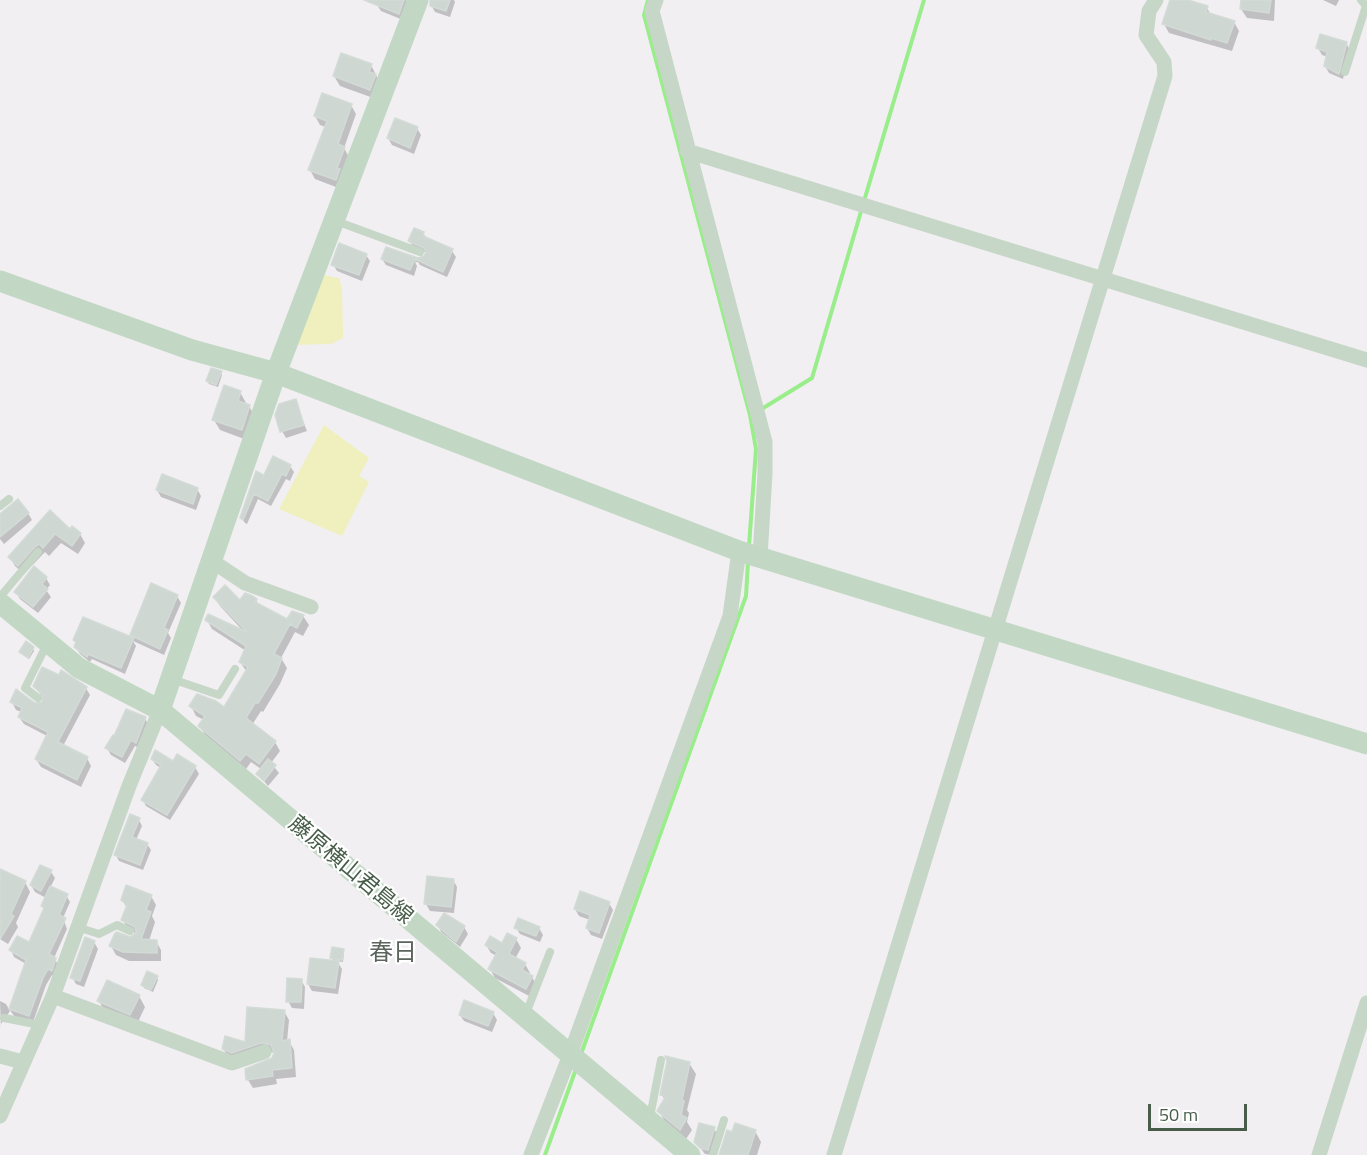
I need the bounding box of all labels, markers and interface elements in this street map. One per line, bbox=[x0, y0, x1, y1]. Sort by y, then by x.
street label: 藤原横山君島線 bbox=[283, 811, 417, 931]
district label: 春日 bbox=[369, 940, 417, 968]
scale bar bbox=[1151, 1092, 1250, 1130]
text: 50 m bbox=[1159, 1101, 1198, 1128]

